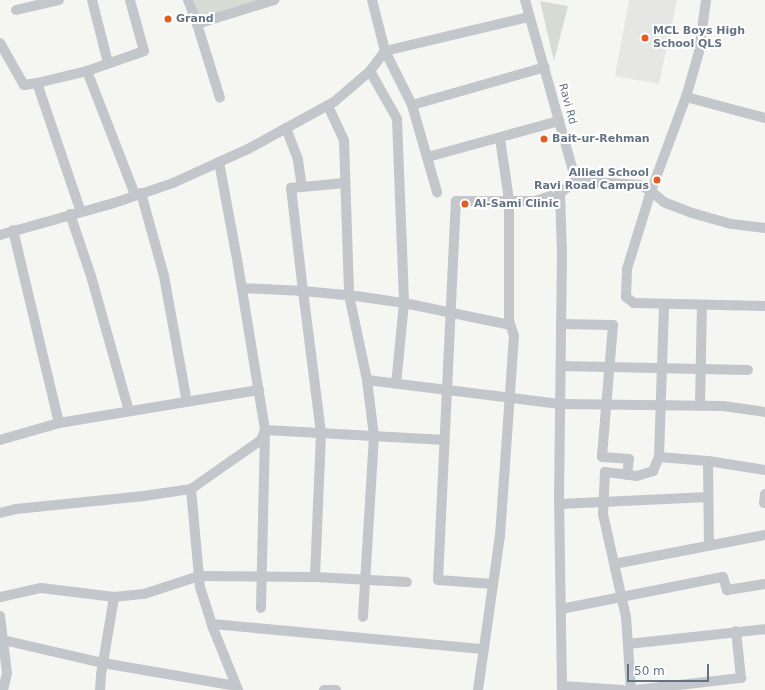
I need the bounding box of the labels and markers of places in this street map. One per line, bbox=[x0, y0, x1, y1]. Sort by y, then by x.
place label: Grand bbox=[176, 12, 214, 26]
marker: Grand bbox=[163, 14, 173, 24]
place label: MCL Boys High School QLS bbox=[653, 25, 745, 51]
marker: MCL Boys High School QLS bbox=[640, 33, 650, 43]
place label: Bait-ur-Rehman bbox=[552, 132, 650, 146]
marker: Bait-ur-Rehman bbox=[539, 134, 549, 144]
place label: Allied School Ravi Road Campus bbox=[534, 167, 649, 193]
marker: Allied School Ravi Road Campus bbox=[652, 175, 662, 185]
place label: Al-Sami Clinic bbox=[474, 197, 559, 211]
marker: Al-Sami Clinic bbox=[459, 198, 471, 210]

